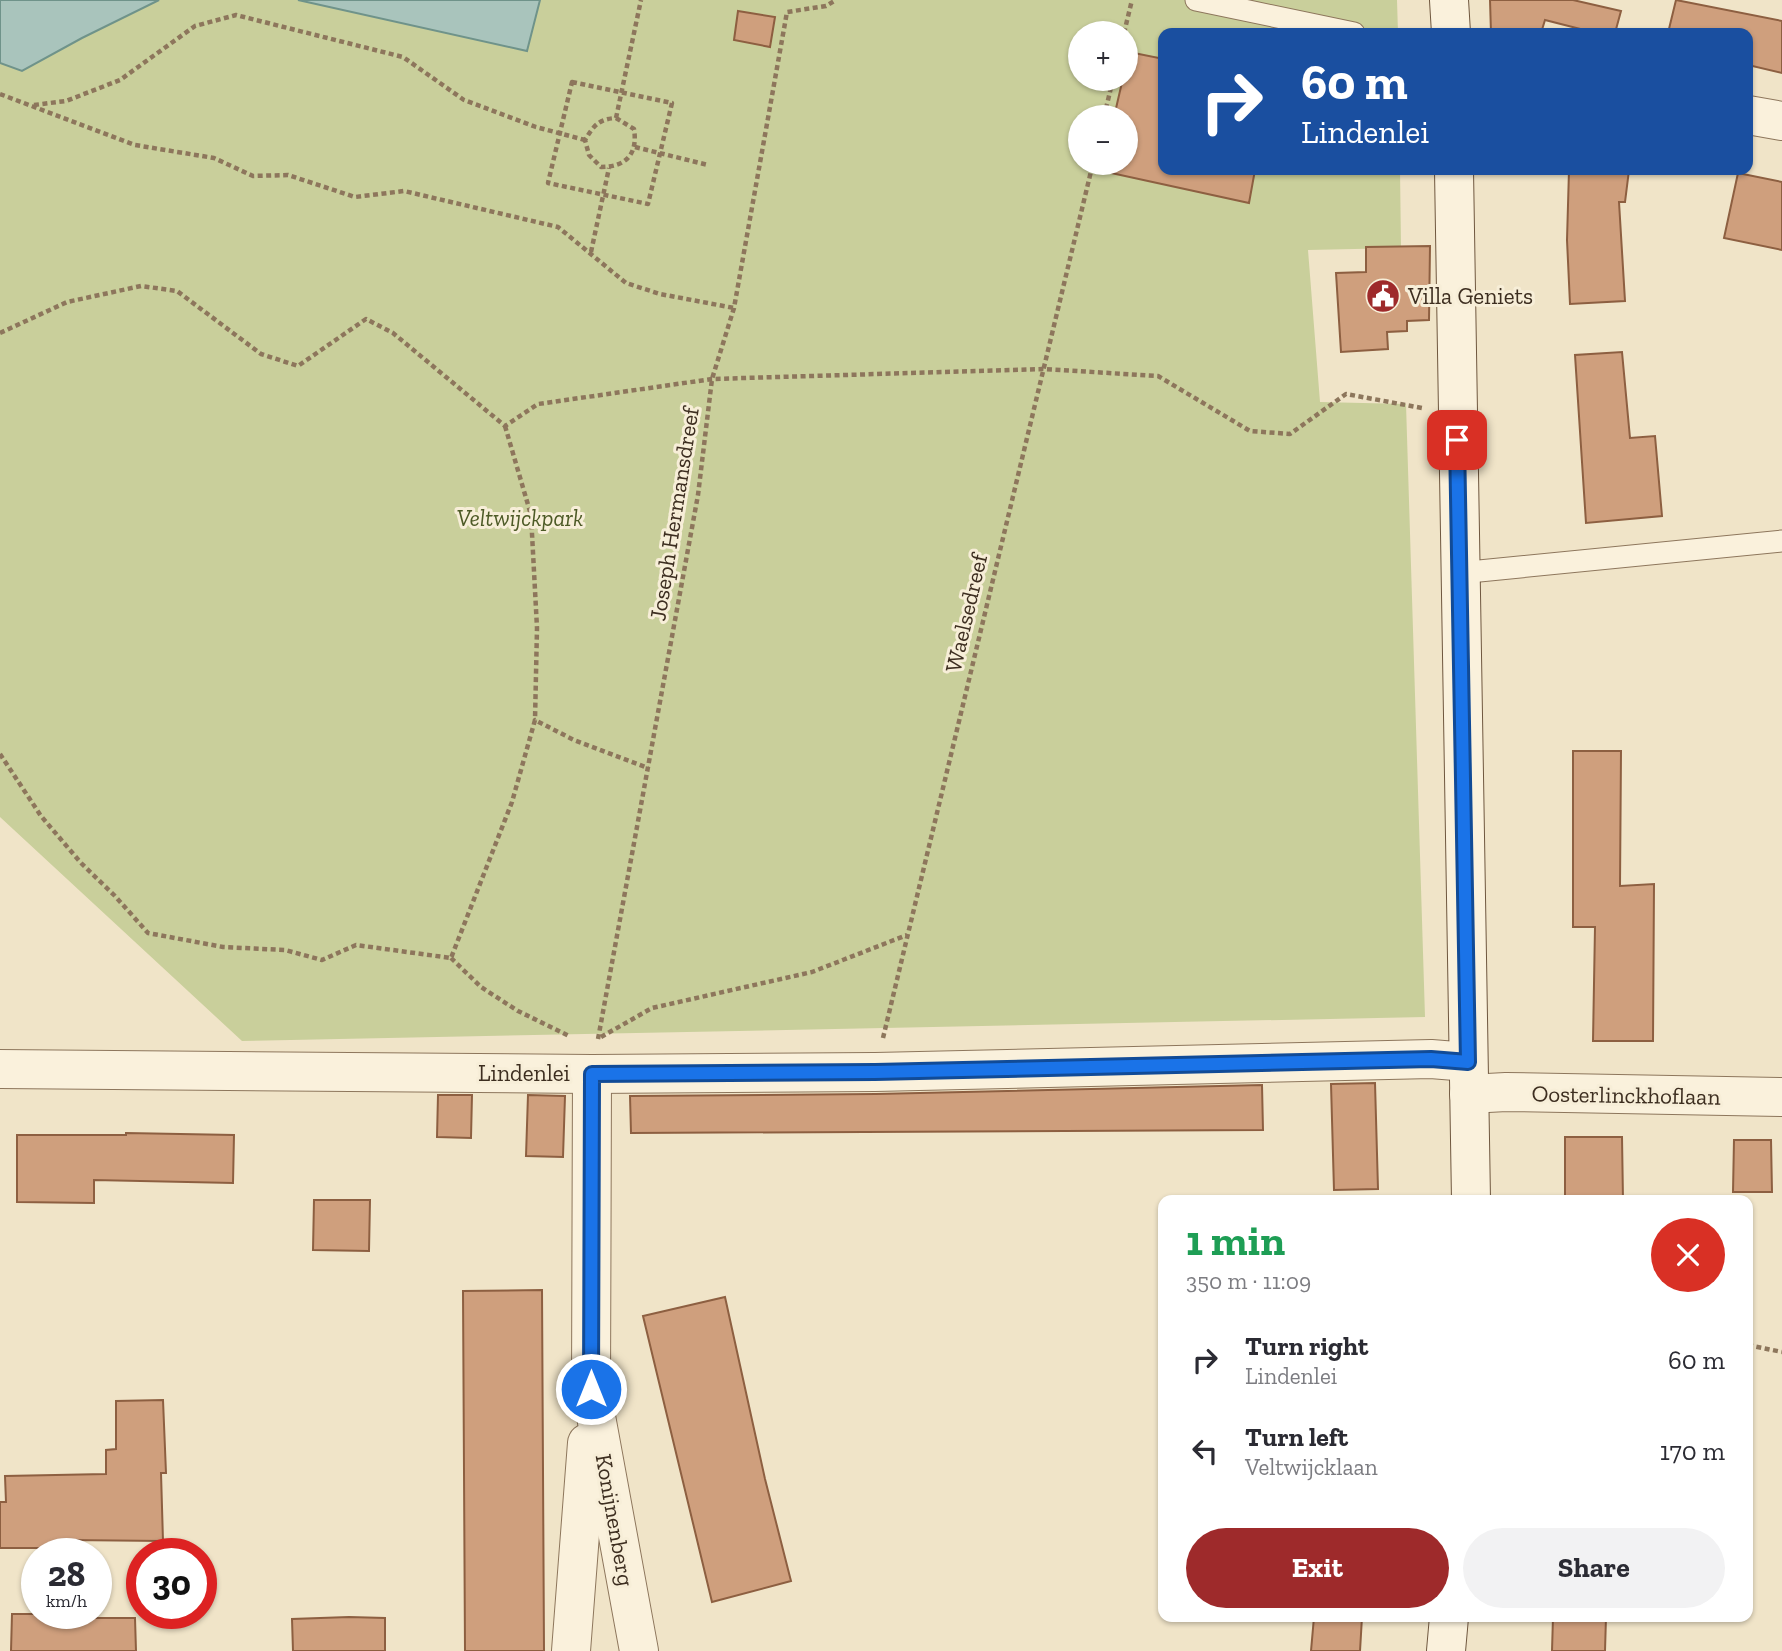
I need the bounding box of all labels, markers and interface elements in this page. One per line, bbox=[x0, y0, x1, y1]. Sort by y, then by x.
map controls bbox=[1068, 21, 1138, 175]
button: + bbox=[1068, 21, 1138, 91]
text: 60 m bbox=[1301, 53, 1408, 112]
icon: right bbox=[1186, 56, 1277, 147]
button: − bbox=[1068, 105, 1138, 175]
text: Lindenlei bbox=[1301, 113, 1429, 151]
public building icon: Villa Geniets bbox=[1364, 277, 1402, 315]
place label: Villa Geniets bbox=[1407, 282, 1533, 310]
street label: Joseph Hermansdreef bbox=[643, 404, 705, 623]
pin bbox=[1427, 410, 1487, 470]
icon: arrive bbox=[1438, 421, 1476, 459]
park label: Veltwijckpark bbox=[457, 504, 583, 532]
street label: Waelsedreef bbox=[939, 549, 994, 675]
street label: Lindenlei bbox=[478, 1059, 570, 1087]
street label: Oosterlinckhoflaan bbox=[1531, 1079, 1721, 1111]
text: 1 min bbox=[1186, 1215, 1285, 1266]
button: close bbox=[1651, 1218, 1725, 1292]
text: 350 m · 11:09 bbox=[1186, 1267, 1311, 1295]
text: Turn right bbox=[1245, 1330, 1368, 1362]
icon: right bbox=[1186, 1341, 1224, 1379]
text: 60 m bbox=[1668, 1344, 1725, 1376]
position arrow bbox=[554, 1352, 628, 1426]
text: Lindenlei bbox=[1245, 1362, 1337, 1390]
text: Turn left bbox=[1245, 1421, 1348, 1453]
icon: left bbox=[1186, 1432, 1224, 1470]
text: 170 m bbox=[1660, 1435, 1725, 1467]
street label: Konijnenberg bbox=[590, 1452, 640, 1589]
text: Veltwijcklaan bbox=[1245, 1453, 1378, 1481]
button: Exit bbox=[1186, 1528, 1449, 1608]
button: Share bbox=[1463, 1528, 1725, 1608]
speed limit sign: 30 bbox=[126, 1538, 217, 1629]
text: 28 bbox=[48, 1553, 85, 1595]
text: km/h bbox=[46, 1590, 87, 1612]

